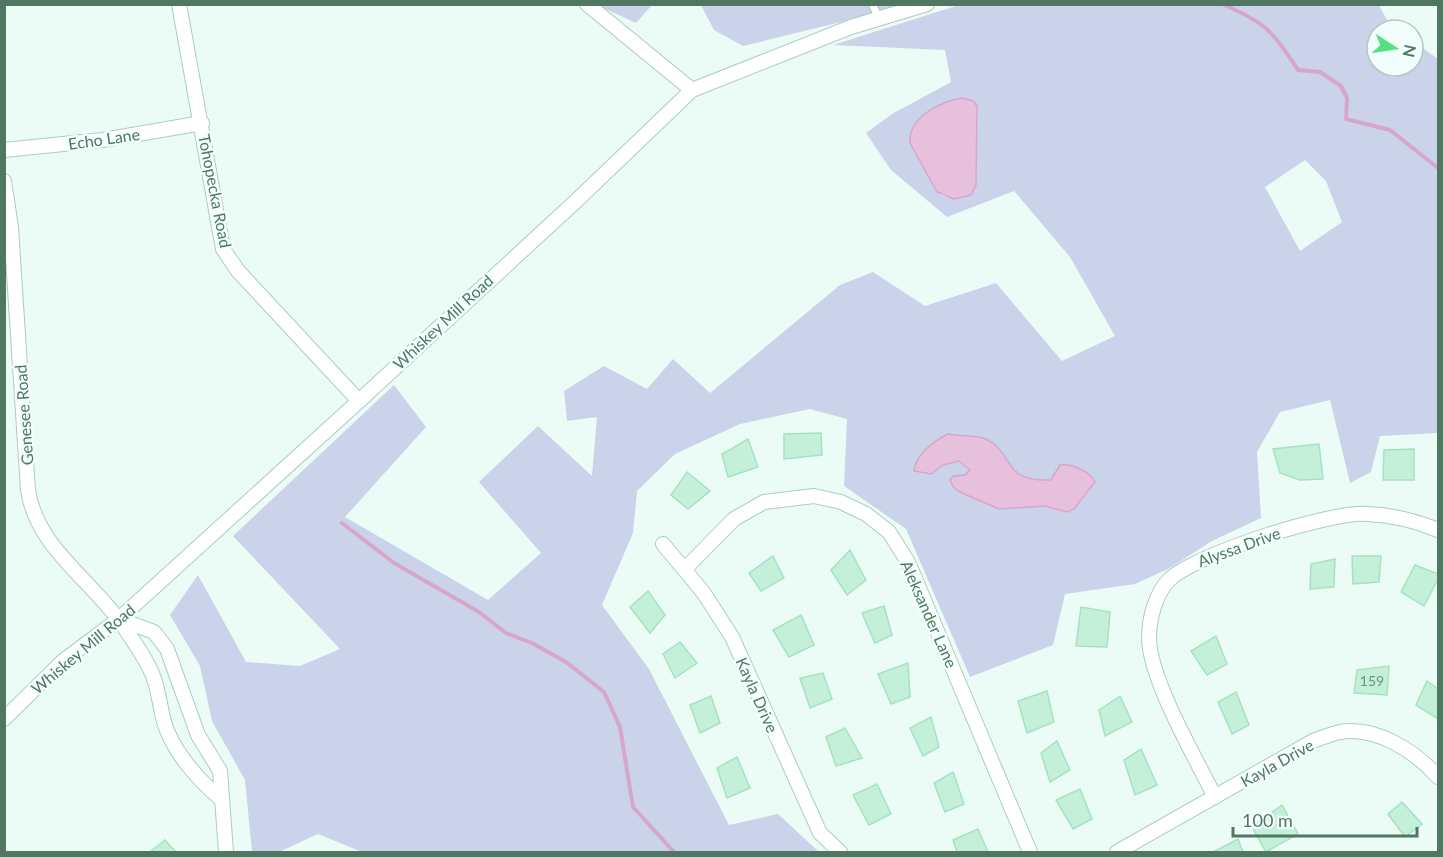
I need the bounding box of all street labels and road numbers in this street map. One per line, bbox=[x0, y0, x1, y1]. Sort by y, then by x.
street label: Echo Lane bbox=[67, 124, 141, 153]
street label: Tohopecka Road bbox=[195, 133, 236, 249]
street label: Whiskey Mill Road bbox=[389, 270, 497, 373]
street label: Genesee Road bbox=[11, 364, 36, 466]
street label: Alyssa Drive bbox=[1195, 523, 1283, 570]
street label: Aleksander Lane bbox=[897, 557, 962, 670]
street label: Whiskey Mill Road bbox=[27, 600, 138, 698]
street label: Kayla Drive bbox=[732, 654, 783, 735]
street label: Kayla Drive bbox=[1237, 735, 1317, 790]

